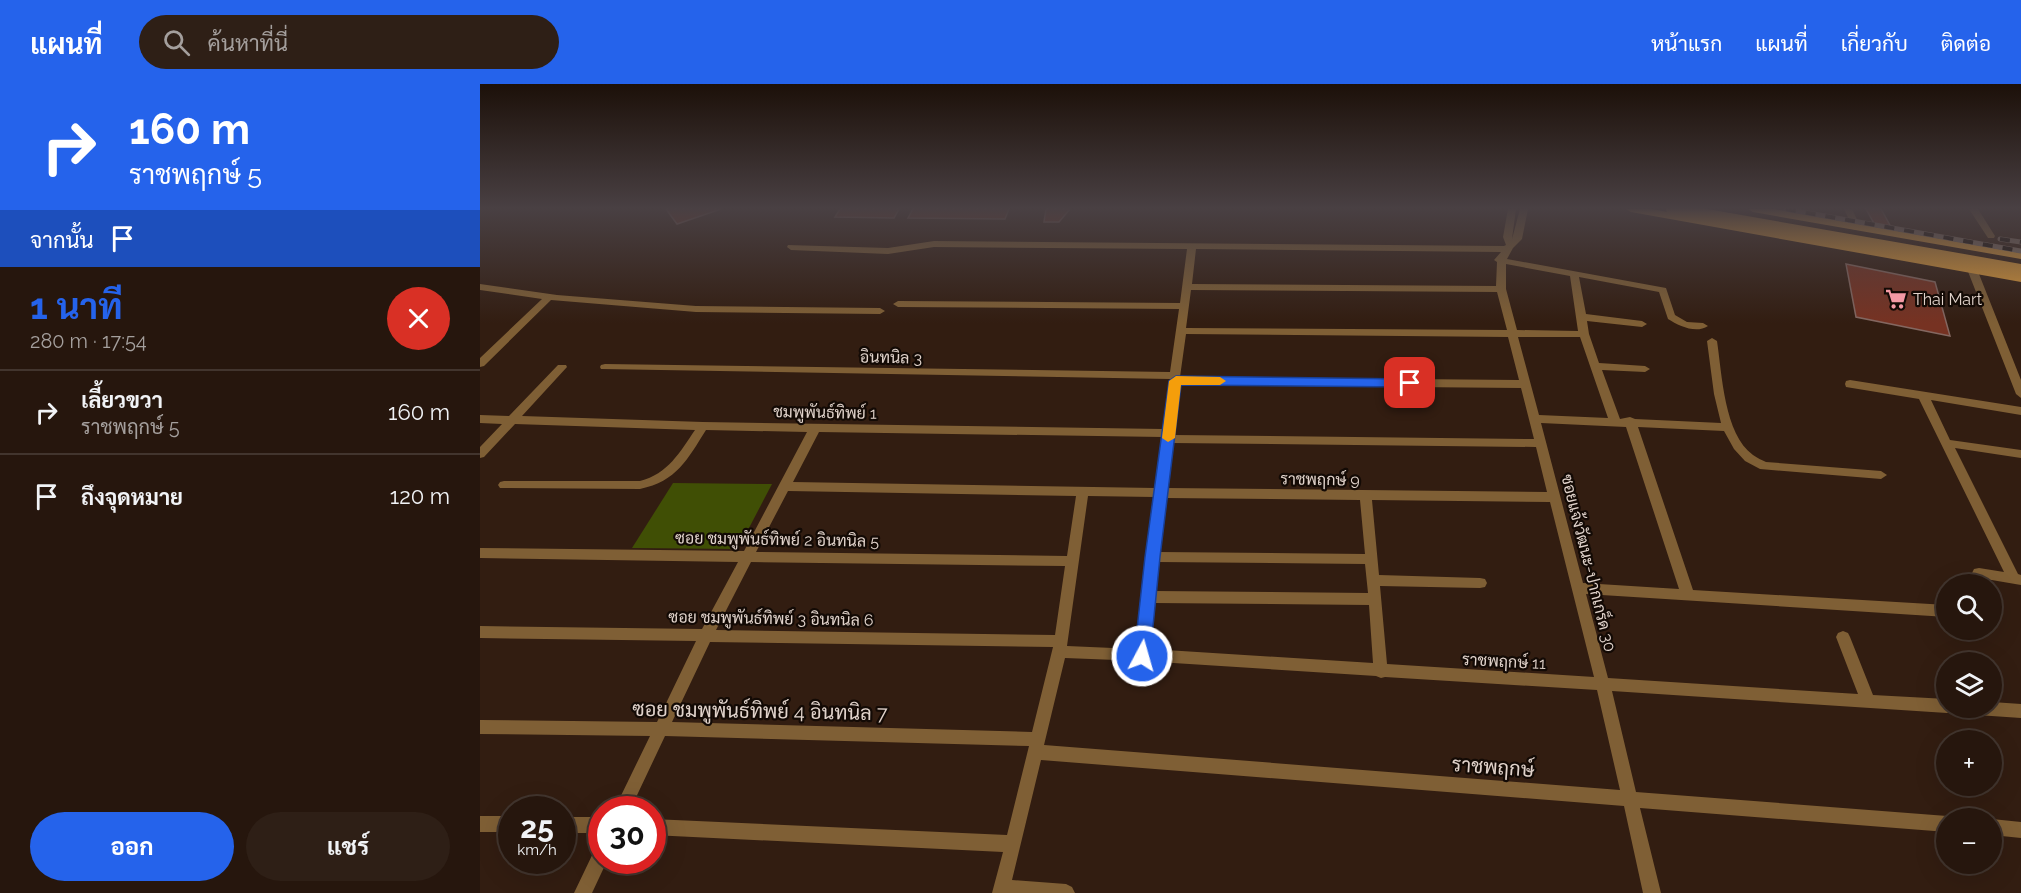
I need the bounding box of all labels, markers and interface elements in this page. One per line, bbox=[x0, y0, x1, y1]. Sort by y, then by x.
search box bbox=[139, 15, 559, 69]
icon: search bbox=[160, 26, 193, 59]
text: แผนที่ bbox=[30, 28, 103, 61]
text: ค้นหาที่นี่ bbox=[208, 30, 288, 56]
text: หน้าแรก bbox=[1651, 31, 1722, 56]
text: แผนที่ bbox=[1755, 31, 1808, 56]
text: เกี่ยวกับ bbox=[1841, 31, 1908, 56]
text: ติดต่อ bbox=[1941, 31, 1991, 56]
text: 160 m bbox=[129, 105, 250, 154]
icon: right bbox=[30, 108, 108, 186]
text: ราชพฤกษ์ 5 bbox=[129, 159, 262, 190]
icon: arrive bbox=[106, 222, 139, 255]
text: จากนั้น bbox=[30, 227, 94, 253]
text: 1 นาที bbox=[30, 285, 123, 327]
button: close bbox=[387, 287, 450, 350]
supermarket icon: Thai Mart bbox=[1884, 287, 1908, 311]
place label: Thai Mart bbox=[1913, 290, 1983, 309]
text: 280 m · 17:54 bbox=[30, 329, 147, 353]
street label: อินทนิล 3 bbox=[860, 347, 922, 368]
pin bbox=[1384, 357, 1435, 408]
icon: arrive bbox=[1393, 366, 1426, 399]
text: เลี้ยวขวา bbox=[81, 387, 163, 413]
icon: right bbox=[30, 396, 63, 429]
text: 160 m bbox=[388, 399, 450, 425]
street label: ชมพูพันธ์ทิพย์ 1 bbox=[773, 399, 877, 425]
text: ราชพฤกษ์ 5 bbox=[81, 415, 180, 439]
street label: ราชพฤกษ์ 9 bbox=[1280, 466, 1360, 490]
street label: ซอยแจ้งวัฒนะ-ปากเกร็ด 30 bbox=[1557, 472, 1624, 654]
icon: arrive bbox=[30, 480, 63, 513]
text: 120 m bbox=[390, 483, 450, 509]
text: ถึงจุดหมาย bbox=[81, 484, 183, 510]
street label: ซอย ชมพูพันธ์ทิพย์ 2 อินทนิล 5 bbox=[675, 525, 879, 553]
map controls bbox=[1936, 574, 2002, 874]
button: search bbox=[1936, 574, 2002, 640]
street label: ซอย ชมพูพันธ์ทิพย์ 3 อินทนิล 6 bbox=[668, 604, 874, 632]
position arrow bbox=[1110, 624, 1174, 688]
street label: ราชพฤกษ์ 11 bbox=[1462, 647, 1547, 673]
button: layers bbox=[1936, 652, 2002, 718]
street label: ซอย ชมพูพันธ์ทิพย์ 4 อินทนิล 7 bbox=[632, 695, 888, 728]
button: + bbox=[1936, 730, 2002, 796]
street label: ราชพฤกษ์ bbox=[1451, 750, 1536, 782]
speed limit sign: 30 bbox=[588, 796, 666, 874]
button: − bbox=[1936, 808, 2002, 874]
text: 25 bbox=[520, 810, 554, 845]
button: ออก bbox=[30, 812, 234, 881]
button: แชร์ bbox=[246, 812, 450, 881]
text: km/h bbox=[517, 841, 557, 859]

